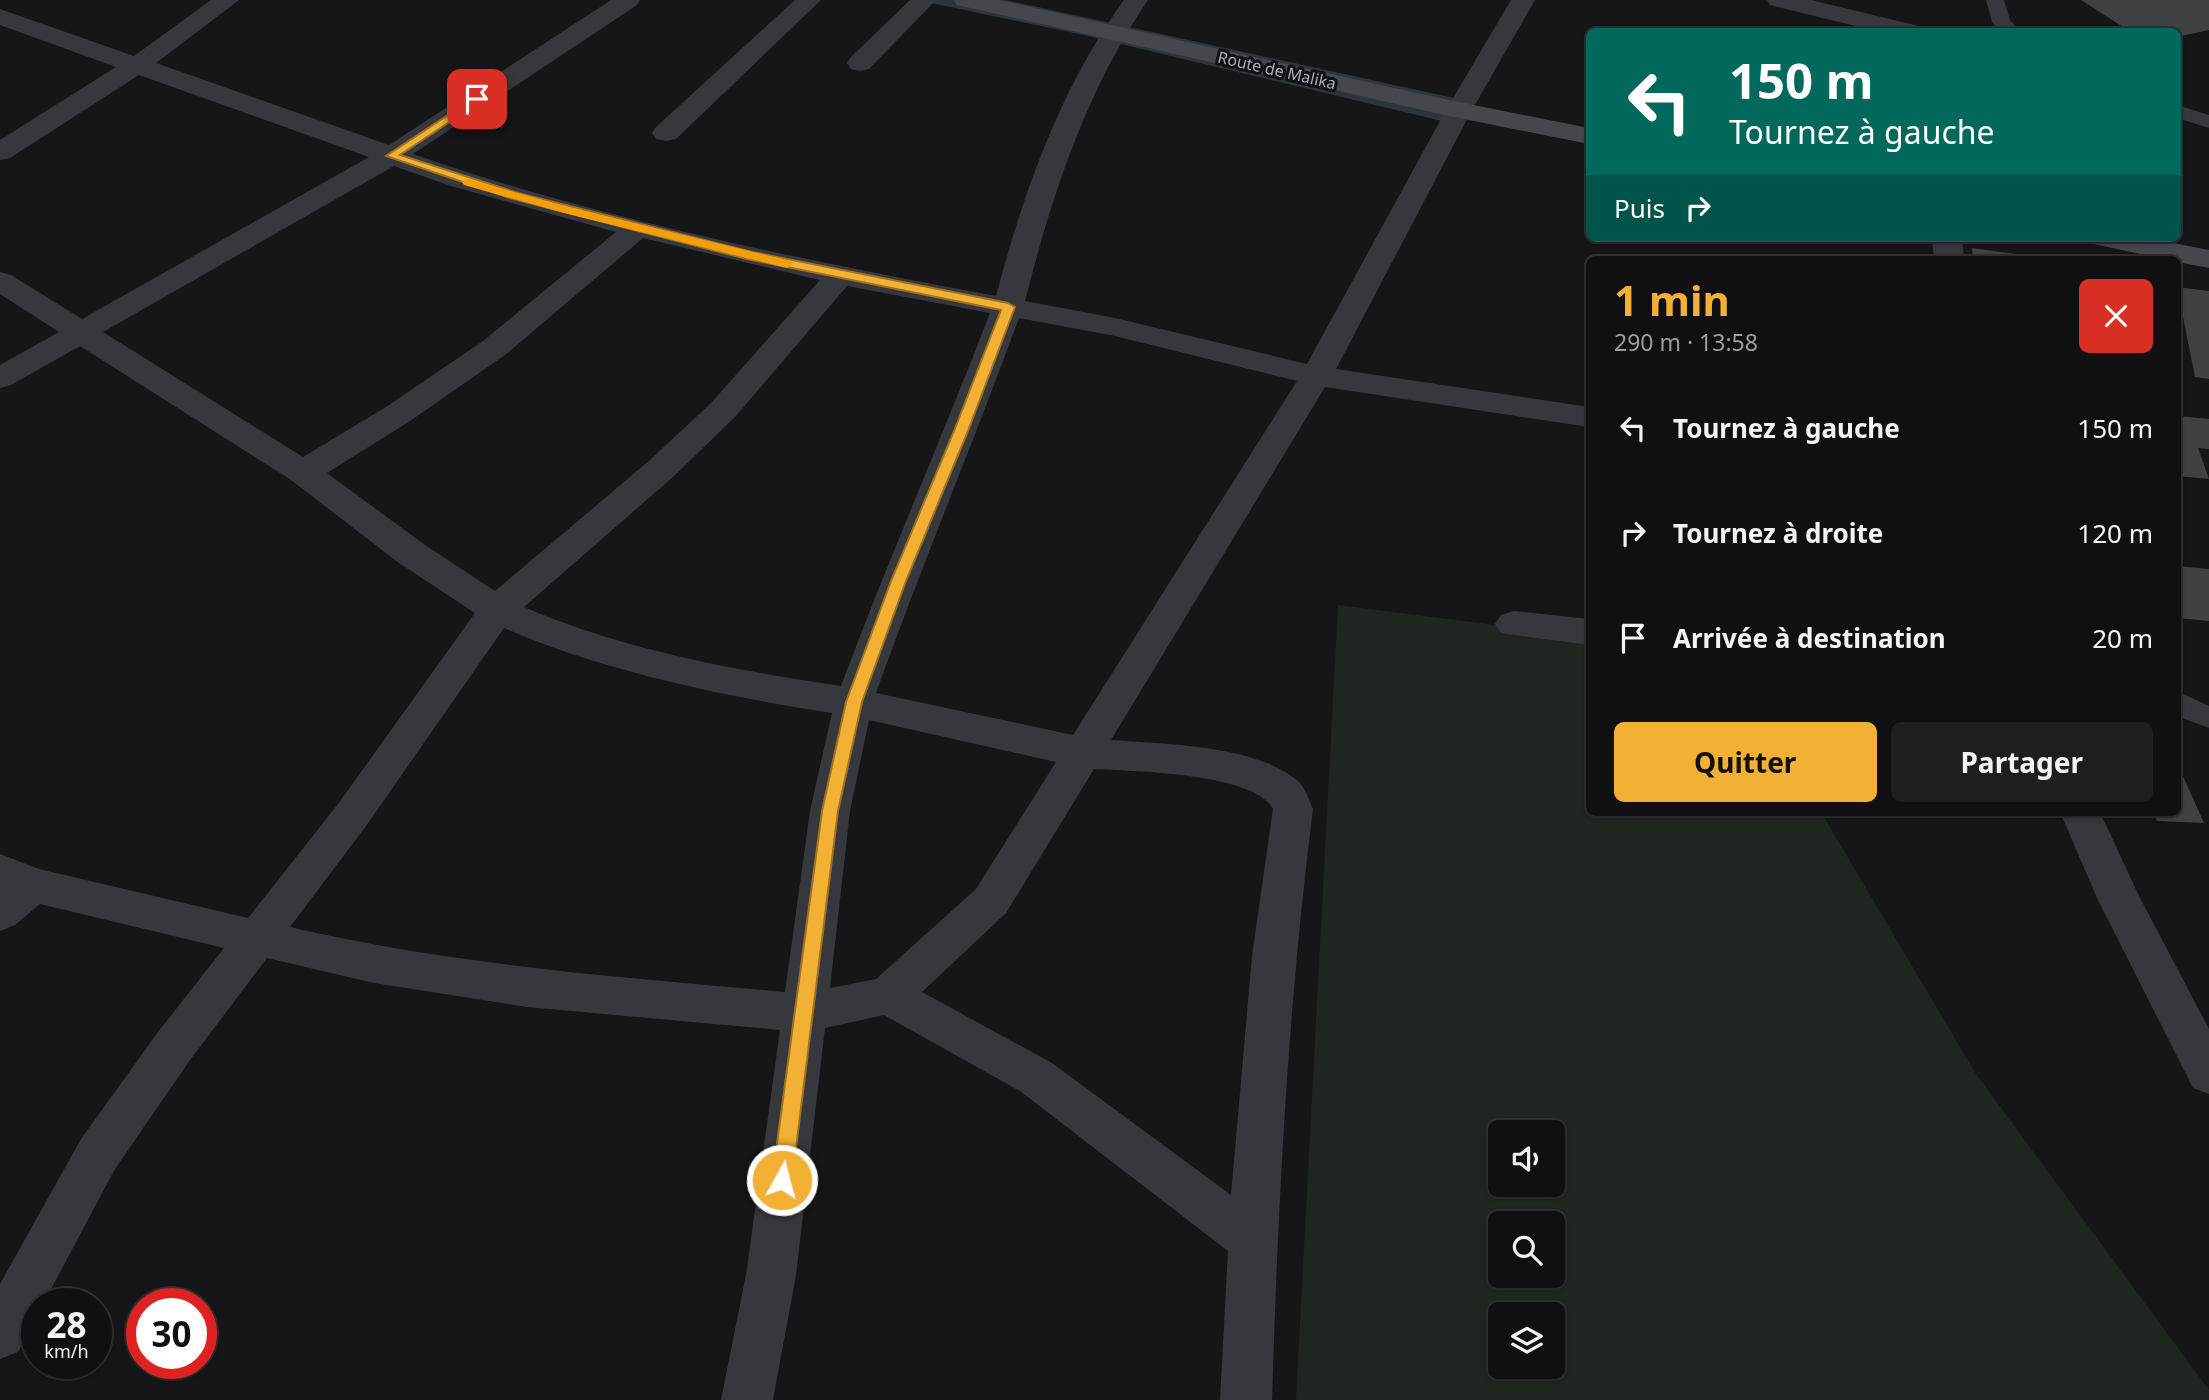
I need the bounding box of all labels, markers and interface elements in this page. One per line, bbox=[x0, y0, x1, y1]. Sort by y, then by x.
street label: Route de Malika bbox=[1216, 46, 1338, 94]
text: 150 m bbox=[1729, 47, 1874, 113]
icon: left bbox=[1614, 56, 1705, 147]
pin bbox=[447, 69, 507, 129]
icon: arrive bbox=[458, 80, 496, 118]
text: Tournez à gauche bbox=[1729, 110, 1995, 153]
icon: right bbox=[1679, 189, 1717, 227]
text: Puis bbox=[1614, 190, 1665, 226]
text: 1 min bbox=[1614, 271, 1730, 328]
button: close bbox=[2079, 279, 2153, 353]
text: 290 m · 13:58 bbox=[1614, 326, 1758, 358]
icon: left bbox=[1614, 409, 1652, 447]
text: Tournez à gauche bbox=[1673, 410, 1900, 446]
text: 150 m bbox=[2077, 410, 2153, 446]
icon: right bbox=[1614, 514, 1652, 552]
text: Tournez à droite bbox=[1673, 515, 1883, 551]
text: 120 m bbox=[2077, 515, 2153, 551]
icon: arrive bbox=[1614, 619, 1652, 657]
text: Arrivée à destination bbox=[1673, 620, 1946, 656]
text: 20 m bbox=[2092, 620, 2153, 656]
button: Quitter bbox=[1614, 722, 1877, 802]
button: Partager bbox=[1891, 722, 2153, 802]
map controls bbox=[1488, 1120, 1565, 1379]
button: sound bbox=[1488, 1120, 1565, 1197]
position arrow bbox=[745, 1143, 819, 1217]
button: search bbox=[1488, 1211, 1565, 1288]
speed limit sign: 30 bbox=[126, 1288, 217, 1379]
text: 28 bbox=[46, 1301, 87, 1348]
button: layers bbox=[1488, 1302, 1565, 1379]
text: km/h bbox=[44, 1339, 89, 1363]

